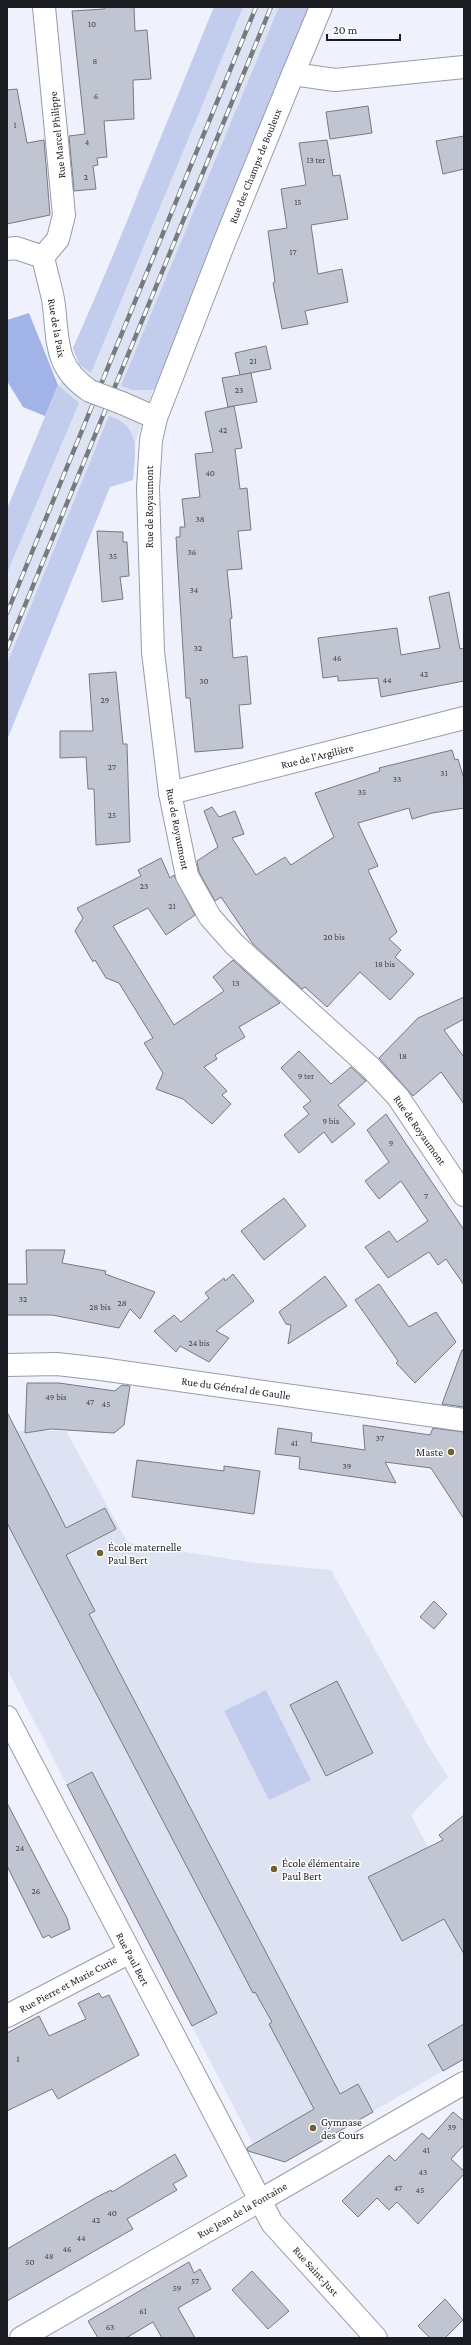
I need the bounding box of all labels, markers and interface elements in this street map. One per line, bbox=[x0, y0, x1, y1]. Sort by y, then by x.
scale bar bbox=[327, 16, 400, 42]
house number: 10 bbox=[88, 19, 96, 29]
text: 20 m bbox=[333, 23, 358, 37]
house number: 8 bbox=[93, 56, 98, 66]
street label: Rue Marcel Philippe bbox=[46, 91, 69, 179]
house number: 6 bbox=[94, 91, 99, 101]
street label: Rue des Champs de Bouleux bbox=[226, 107, 285, 226]
house number: 1 bbox=[14, 120, 17, 130]
house number: 4 bbox=[85, 137, 90, 147]
house number: 13 ter bbox=[306, 155, 326, 165]
house number: 2 bbox=[84, 172, 88, 182]
house number: 15 bbox=[294, 197, 302, 207]
house number: 17 bbox=[289, 247, 297, 257]
street label: Rue de la Paix bbox=[46, 297, 68, 359]
house number: 21 bbox=[249, 356, 257, 366]
house number: 23 bbox=[235, 385, 243, 395]
house number: 42 bbox=[219, 425, 227, 435]
street label: Rue de Royaumont bbox=[143, 465, 156, 548]
house number: 40 bbox=[205, 468, 215, 478]
house number: 38 bbox=[195, 514, 205, 524]
house number: 36 bbox=[188, 547, 197, 557]
house number: 35 bbox=[109, 551, 117, 561]
house number: 34 bbox=[190, 585, 199, 595]
house number: 32 bbox=[194, 643, 202, 653]
house number: 46 bbox=[332, 653, 342, 663]
house number: 42 bbox=[420, 669, 428, 679]
house number: 44 bbox=[382, 675, 392, 685]
house number: 30 bbox=[199, 676, 209, 686]
house number: 29 bbox=[101, 695, 110, 705]
street label: Rue de l'Argilière bbox=[280, 741, 355, 772]
house number: 27 bbox=[108, 762, 116, 772]
house number: 31 bbox=[440, 768, 448, 778]
house number: 33 bbox=[393, 774, 401, 784]
street label: Rue de Royaumont bbox=[163, 787, 192, 871]
house number: 35 bbox=[358, 787, 366, 797]
house number: 25 bbox=[108, 810, 116, 820]
house number: 23 bbox=[140, 881, 148, 891]
house number: 21 bbox=[168, 901, 176, 911]
house number: 20 bis bbox=[323, 932, 345, 942]
house number: 18 bis bbox=[375, 959, 395, 969]
house number: 13 bbox=[232, 978, 240, 988]
house number: 18 bbox=[399, 1051, 407, 1061]
house number: 9 ter bbox=[298, 1071, 315, 1081]
street label: Rue de Royaumont bbox=[391, 1093, 449, 1168]
house number: 9 bis bbox=[323, 1116, 340, 1126]
house number: 9 bbox=[389, 1138, 394, 1148]
house number: 7 bbox=[424, 1191, 428, 1201]
house number: 32 bbox=[19, 1294, 27, 1304]
house number: 28 bbox=[117, 1298, 127, 1308]
house number: 28 bis bbox=[89, 1302, 111, 1312]
house number: 24 bis bbox=[188, 1338, 210, 1348]
street label: Rue du Général de Gaulle bbox=[181, 1374, 291, 1402]
house number: 49 bis bbox=[45, 1392, 67, 1402]
house number: 47 bbox=[86, 1397, 94, 1407]
house number: 45 bbox=[102, 1399, 110, 1409]
house number: 37 bbox=[376, 1433, 384, 1443]
house number: 41 bbox=[290, 1438, 298, 1448]
place label: Maste bbox=[416, 1446, 443, 1458]
marker: Maste bbox=[446, 1447, 456, 1457]
house number: 39 bbox=[343, 1461, 352, 1471]
place label: École maternelle Paul Bert bbox=[108, 1541, 181, 1566]
marker: École maternelle Paul Bert bbox=[95, 1548, 105, 1558]
house number: 24 bbox=[16, 1843, 25, 1853]
place label: École élémentaire Paul Bert bbox=[282, 1857, 360, 1882]
marker: École élémentaire Paul Bert bbox=[269, 1864, 279, 1874]
house number: 26 bbox=[32, 1886, 41, 1896]
street label: Rue Paul Bert bbox=[114, 1930, 152, 1988]
street label: Rue Pierre et Marie Curie bbox=[17, 1953, 119, 2015]
house number: 1 bbox=[17, 2054, 20, 2064]
place label: Gymnase des Cours bbox=[321, 2116, 364, 2141]
house number: 39 bbox=[448, 2122, 457, 2132]
marker: Gymnase des Cours bbox=[308, 2123, 318, 2133]
house number: 41 bbox=[422, 2145, 430, 2155]
house number: 43 bbox=[419, 2167, 427, 2177]
street label: Rue Jean de la Fontaine bbox=[195, 2179, 290, 2241]
house number: 47 bbox=[394, 2183, 402, 2193]
house number: 45 bbox=[416, 2185, 424, 2195]
house number: 40 bbox=[107, 2208, 117, 2218]
house number: 42 bbox=[92, 2215, 100, 2225]
house number: 44 bbox=[76, 2233, 86, 2243]
house number: 46 bbox=[62, 2244, 72, 2254]
street label: Rue Saint-Just bbox=[290, 2244, 342, 2299]
house number: 48 bbox=[44, 2251, 54, 2261]
house number: 50 bbox=[25, 2257, 35, 2267]
house number: 57 bbox=[191, 2276, 199, 2286]
house number: 59 bbox=[173, 2283, 182, 2293]
house number: 61 bbox=[139, 2306, 147, 2316]
house number: 63 bbox=[106, 2322, 114, 2332]

